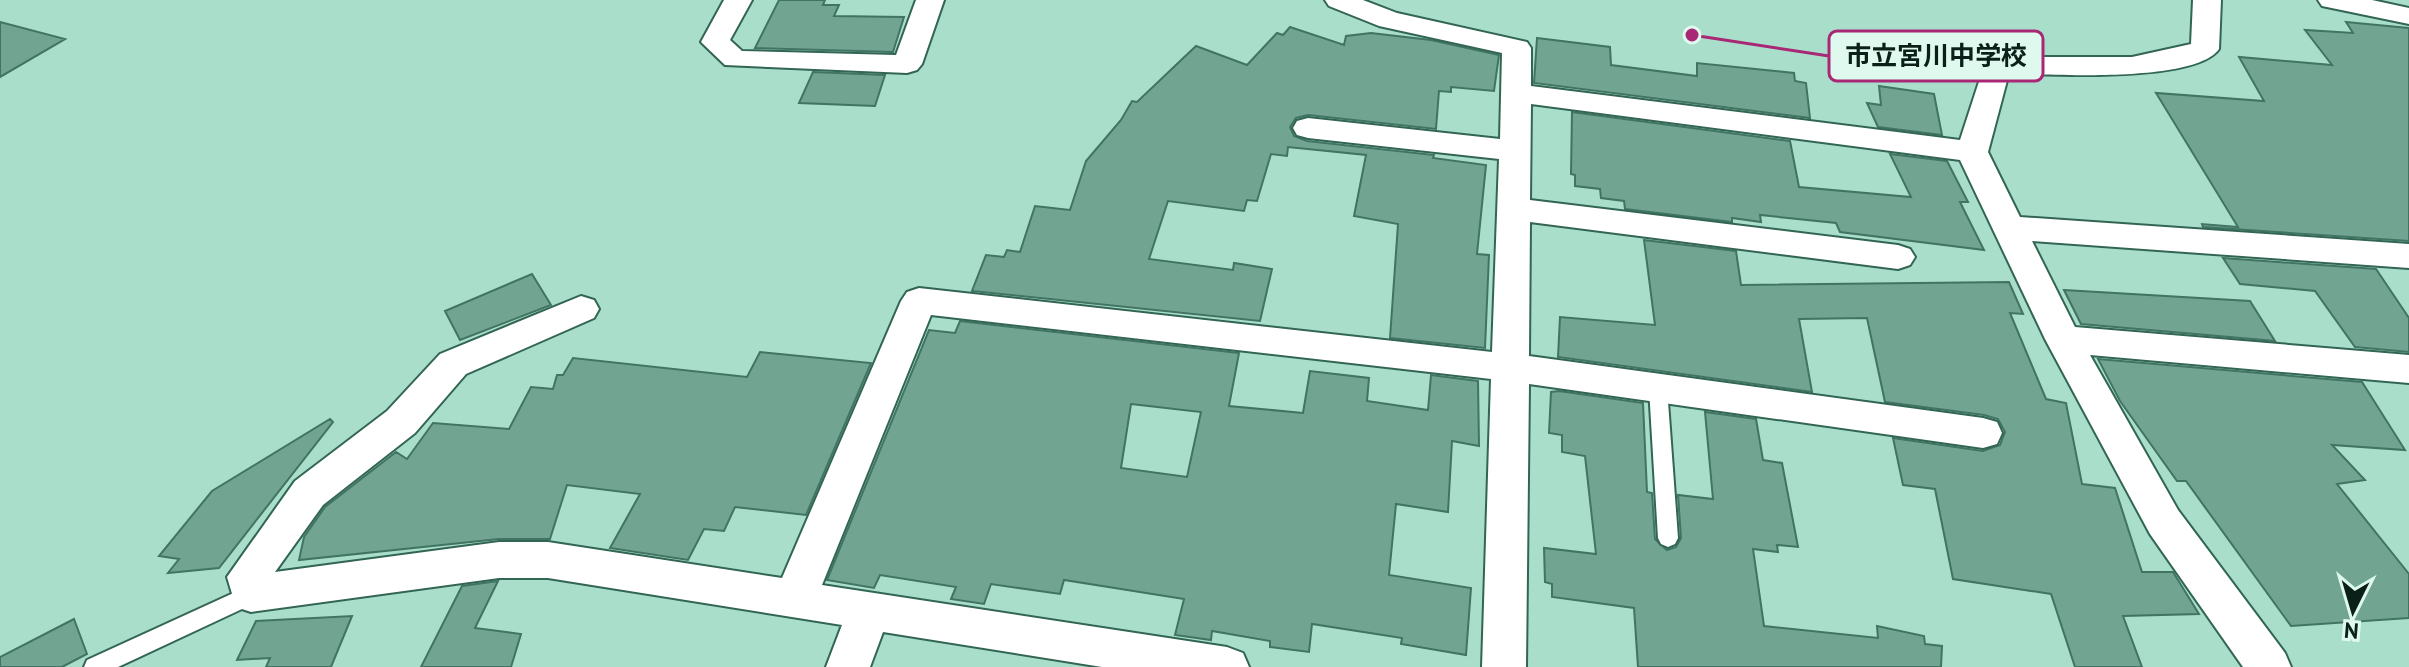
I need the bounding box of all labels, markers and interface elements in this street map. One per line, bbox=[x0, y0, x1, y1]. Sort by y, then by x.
callout: 市立宮川中学校 bbox=[1829, 31, 2043, 81]
text: 市立宮川中学校 bbox=[1845, 39, 2027, 72]
north arrow bbox=[2313, 571, 2393, 651]
text: N bbox=[2343, 616, 2360, 646]

